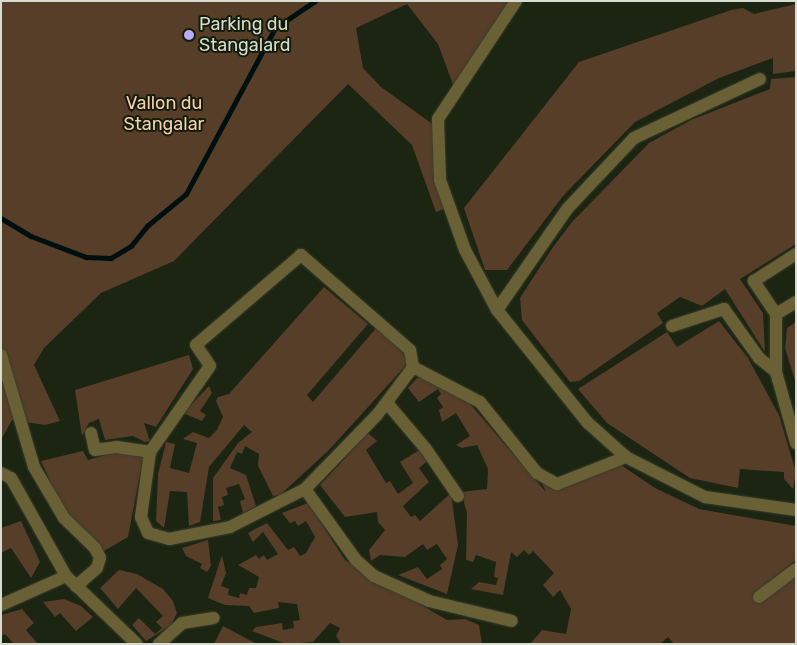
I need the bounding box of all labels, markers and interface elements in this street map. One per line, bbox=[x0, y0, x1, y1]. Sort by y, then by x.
place label: Parking du Stangalard bbox=[199, 14, 290, 56]
marker: Parking du Stangalard bbox=[183, 29, 195, 41]
park label: Vallon du Stangalar bbox=[124, 93, 204, 136]

